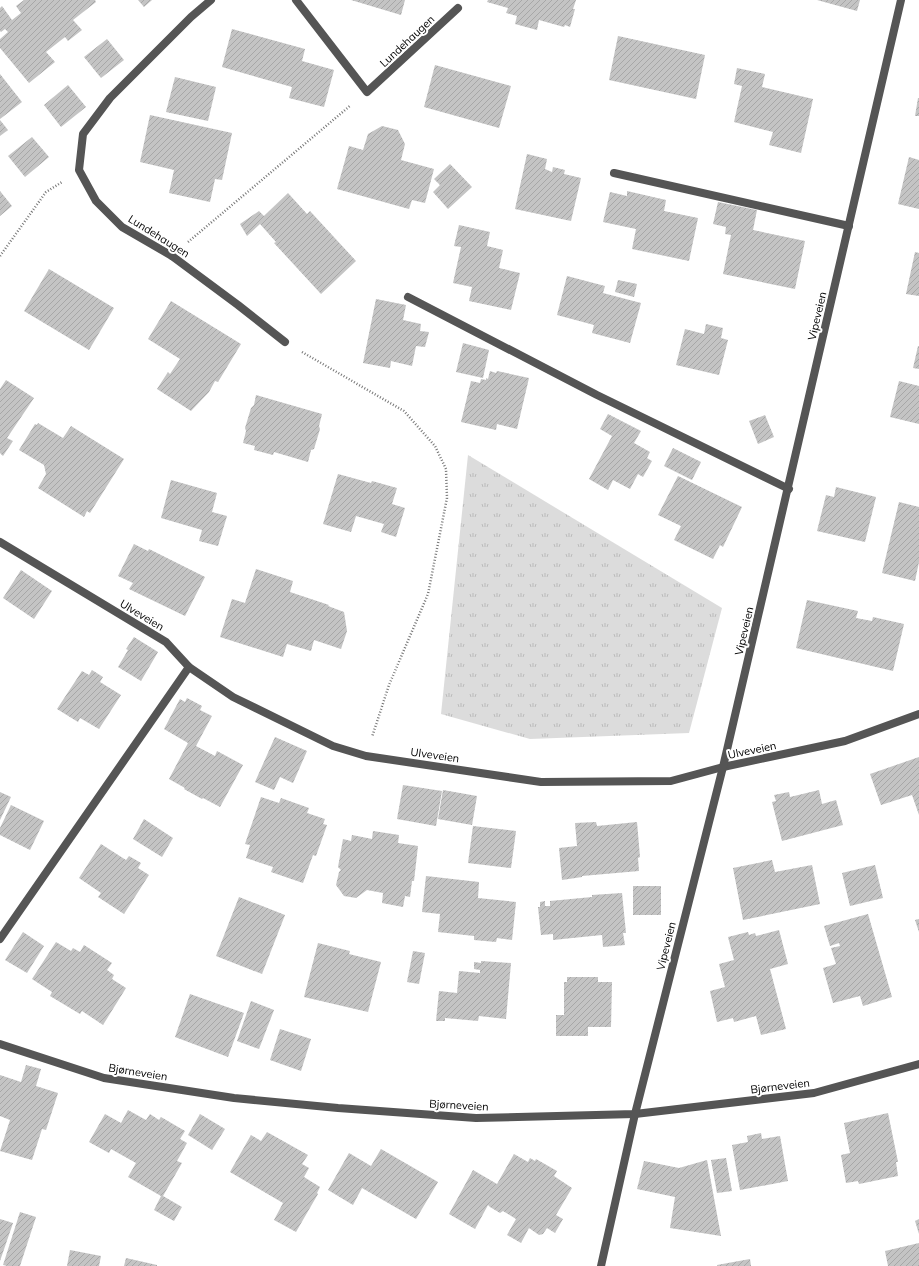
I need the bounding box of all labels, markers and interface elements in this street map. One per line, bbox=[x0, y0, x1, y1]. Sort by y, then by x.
street label: Lundehaugen bbox=[377, 12, 437, 70]
street label: Lundehaugen bbox=[126, 212, 192, 260]
street label: Vipeveien bbox=[805, 290, 829, 342]
street label: Ulveveien bbox=[117, 596, 167, 634]
street label: Vipeveien bbox=[732, 605, 756, 657]
street label: Ulveveien bbox=[727, 738, 777, 762]
street label: Ulveveien bbox=[410, 745, 460, 765]
street label: Vipeveien bbox=[653, 920, 679, 972]
street label: Bjørneveien bbox=[108, 1060, 168, 1084]
street label: Bjørneveien bbox=[750, 1075, 810, 1097]
street label: Bjørneveien bbox=[429, 1096, 489, 1114]

